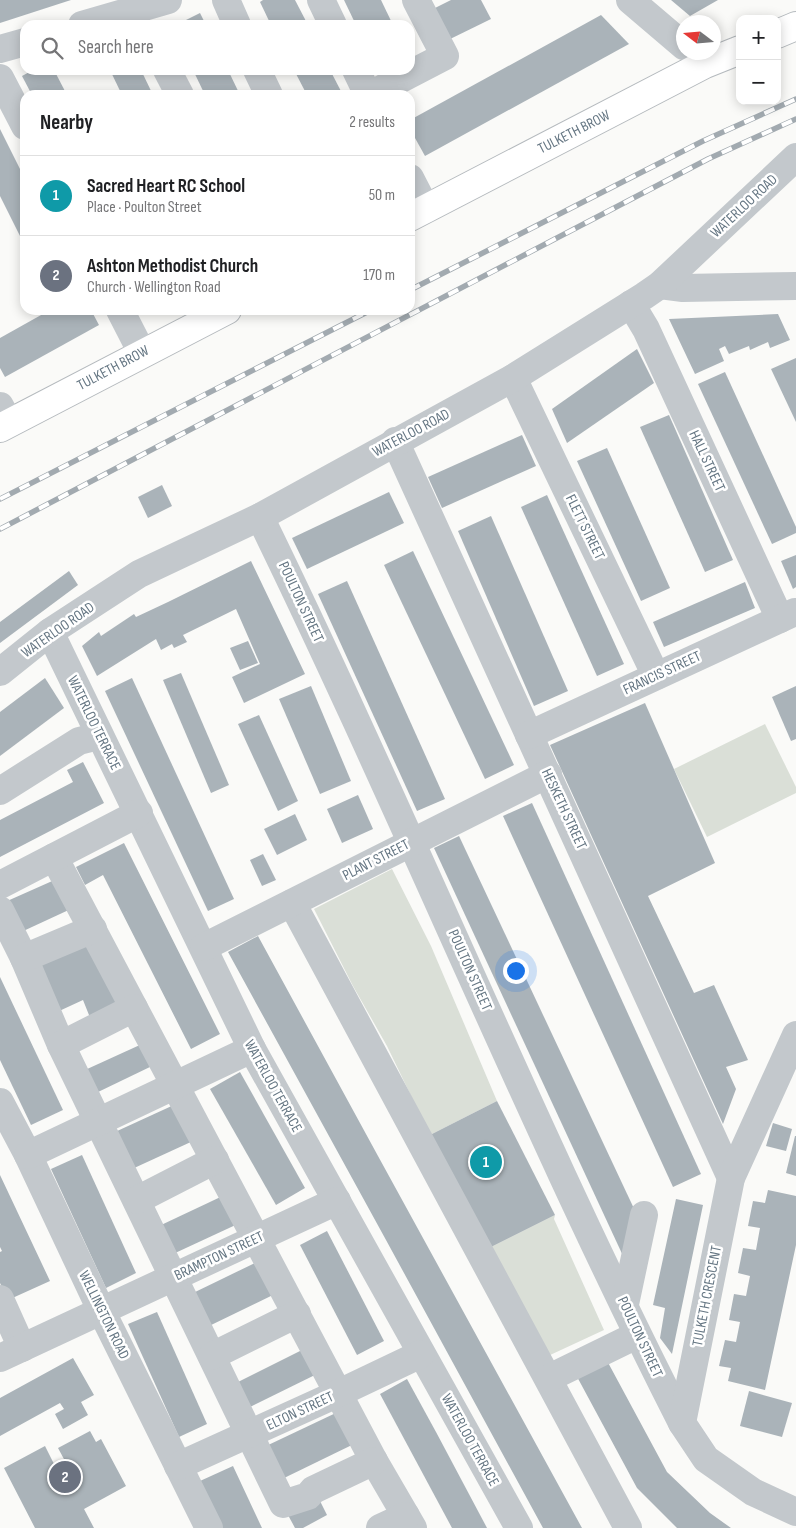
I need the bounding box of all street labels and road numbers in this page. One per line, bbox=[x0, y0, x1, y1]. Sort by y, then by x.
street label: TULKETH BROW bbox=[535, 106, 614, 158]
street label: WATERLOO ROAD bbox=[706, 170, 782, 242]
street label: TULKETH BROW bbox=[74, 341, 152, 395]
street label: WATERLOO ROAD bbox=[369, 405, 453, 461]
street label: HALL STREET bbox=[685, 427, 729, 495]
street label: FLETT STREET bbox=[561, 491, 609, 563]
street label: POULTON STREET bbox=[274, 559, 328, 645]
street label: WATERLOO ROAD bbox=[18, 598, 98, 662]
street label: FRANCIS STREET bbox=[620, 647, 704, 699]
street label: WATERLOO TERRACE bbox=[63, 673, 125, 773]
street label: HESKETH STREET bbox=[537, 766, 591, 852]
street label: PLANT STREET bbox=[339, 835, 413, 885]
street label: POULTON STREET bbox=[444, 926, 496, 1014]
street label: WATERLOO TERRACE bbox=[240, 1036, 306, 1136]
street label: BRAMPTON STREET bbox=[171, 1227, 267, 1285]
street label: TULKETH CRESCENT bbox=[688, 1244, 726, 1348]
street label: WELLINGTON ROAD bbox=[74, 1268, 134, 1362]
street label: POULTON STREET bbox=[613, 1294, 667, 1380]
street label: ELTON STREET bbox=[263, 1387, 337, 1435]
street label: WATERLOO TERRACE bbox=[437, 1390, 503, 1490]

